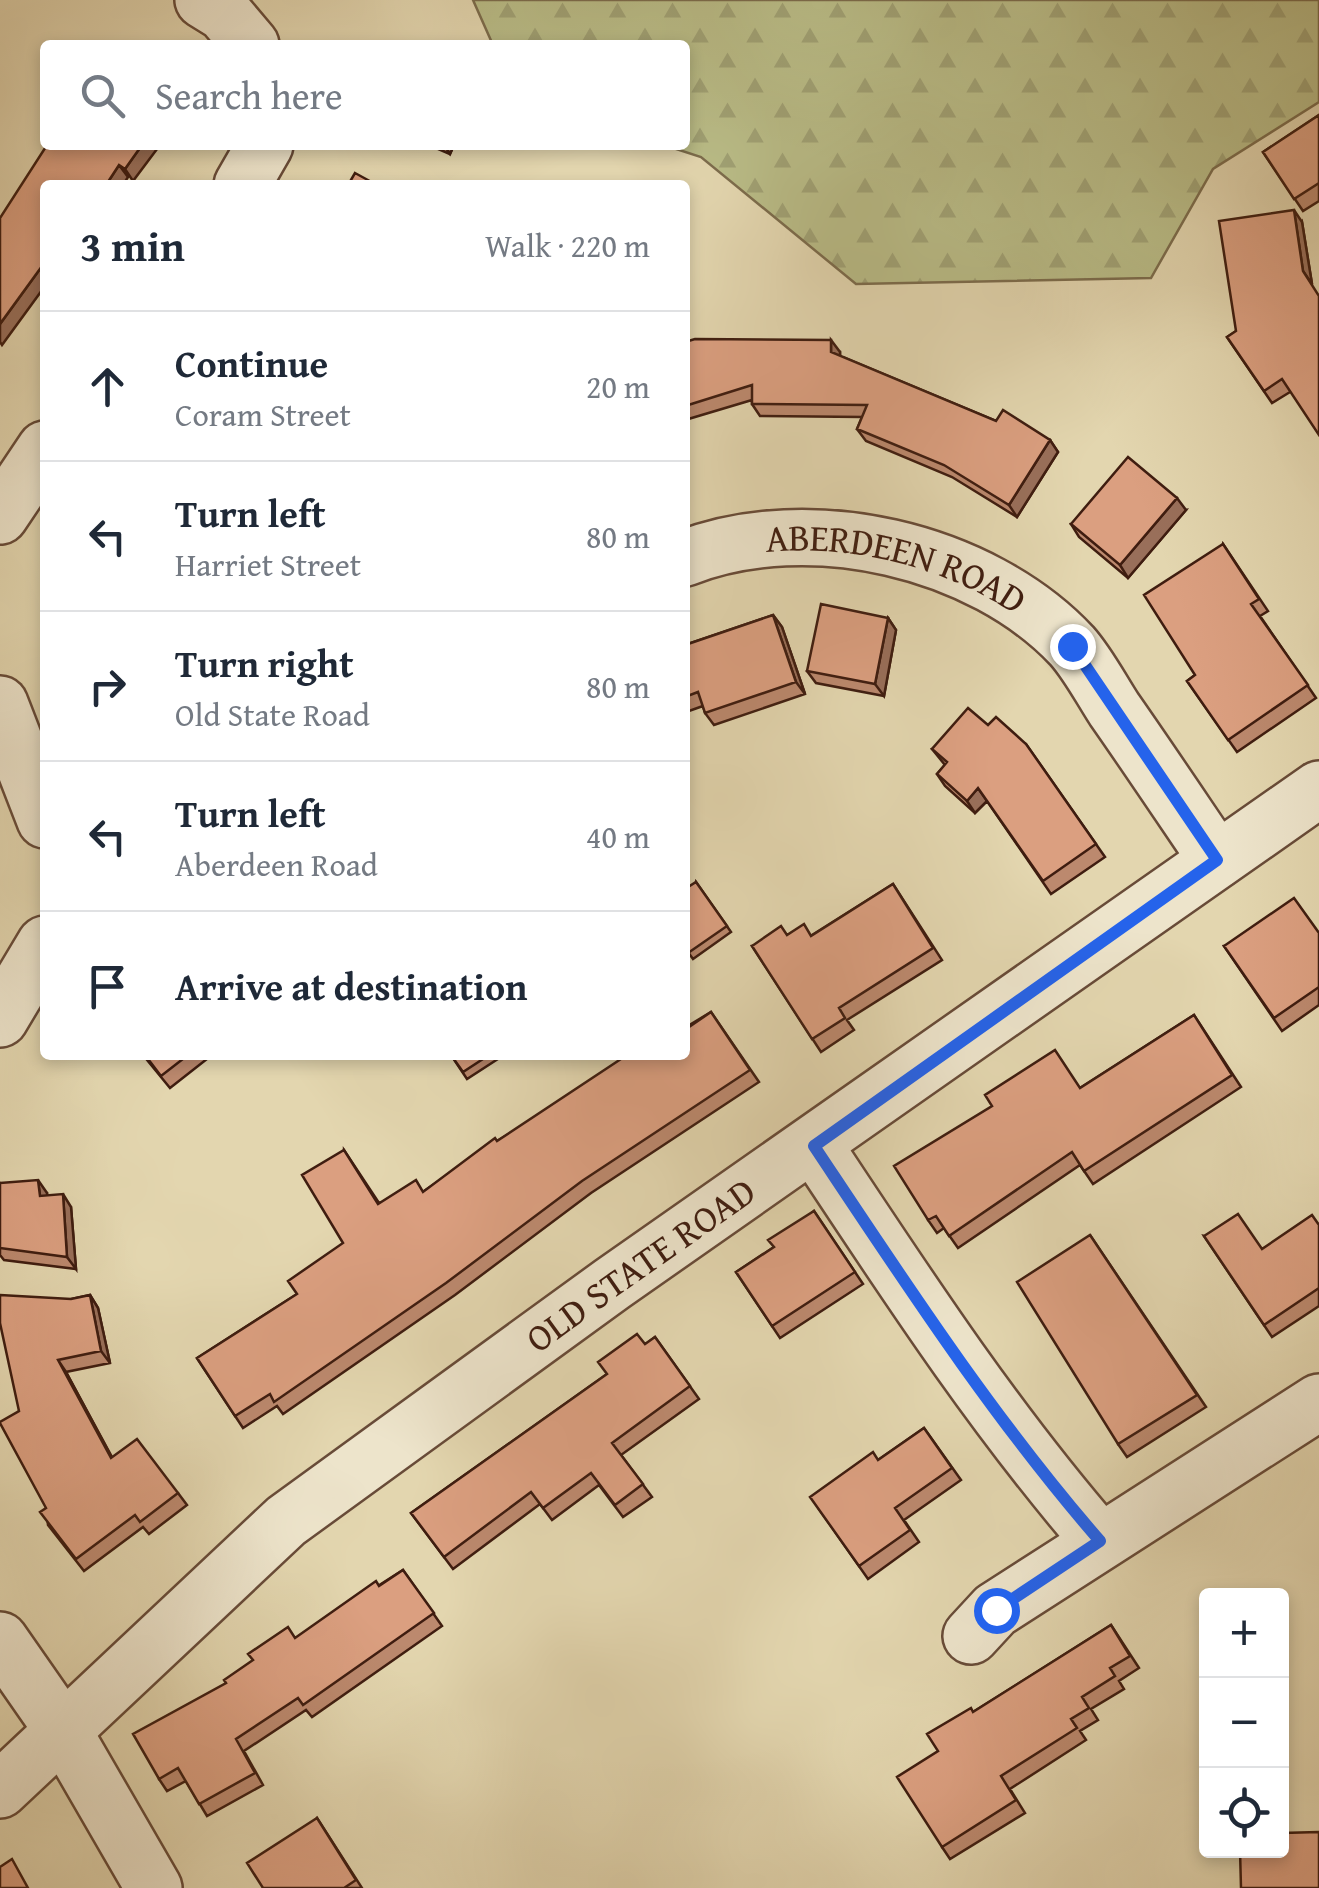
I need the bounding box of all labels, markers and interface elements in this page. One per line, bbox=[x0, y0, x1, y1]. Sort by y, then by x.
search box bbox=[40, 40, 690, 150]
text: Search here bbox=[155, 67, 343, 123]
icon: search bbox=[75, 68, 130, 123]
text: 3 min bbox=[80, 215, 185, 276]
text: Walk · 220 m bbox=[485, 222, 650, 269]
text: Continue bbox=[175, 335, 328, 391]
icon: ahead bbox=[80, 359, 135, 414]
text: 20 m bbox=[586, 363, 650, 410]
text: Coram Street bbox=[175, 391, 351, 438]
text: Turn left bbox=[175, 485, 326, 541]
street label: ABERDEEN ROAD bbox=[763, 508, 1038, 627]
icon: left bbox=[80, 509, 135, 564]
text: 80 m bbox=[586, 513, 650, 560]
text: Harriet Street bbox=[175, 541, 361, 588]
route end bbox=[1050, 624, 1096, 670]
text: Turn right bbox=[175, 635, 354, 691]
icon: right bbox=[80, 659, 135, 714]
text: 80 m bbox=[586, 663, 650, 710]
text: Old State Road bbox=[175, 691, 370, 738]
text: Turn left bbox=[175, 785, 326, 841]
icon: left bbox=[80, 809, 135, 864]
text: 40 m bbox=[586, 813, 650, 860]
text: Aberdeen Road bbox=[175, 841, 378, 888]
text: Arrive at destination bbox=[175, 958, 528, 1014]
icon: arrive bbox=[80, 959, 135, 1014]
street label: OLD STATE ROAD bbox=[513, 1163, 767, 1365]
route start bbox=[974, 1588, 1020, 1634]
map controls bbox=[1199, 1588, 1289, 1858]
button: + bbox=[1199, 1588, 1289, 1678]
button: − bbox=[1199, 1678, 1289, 1768]
button: locate bbox=[1199, 1768, 1289, 1858]

